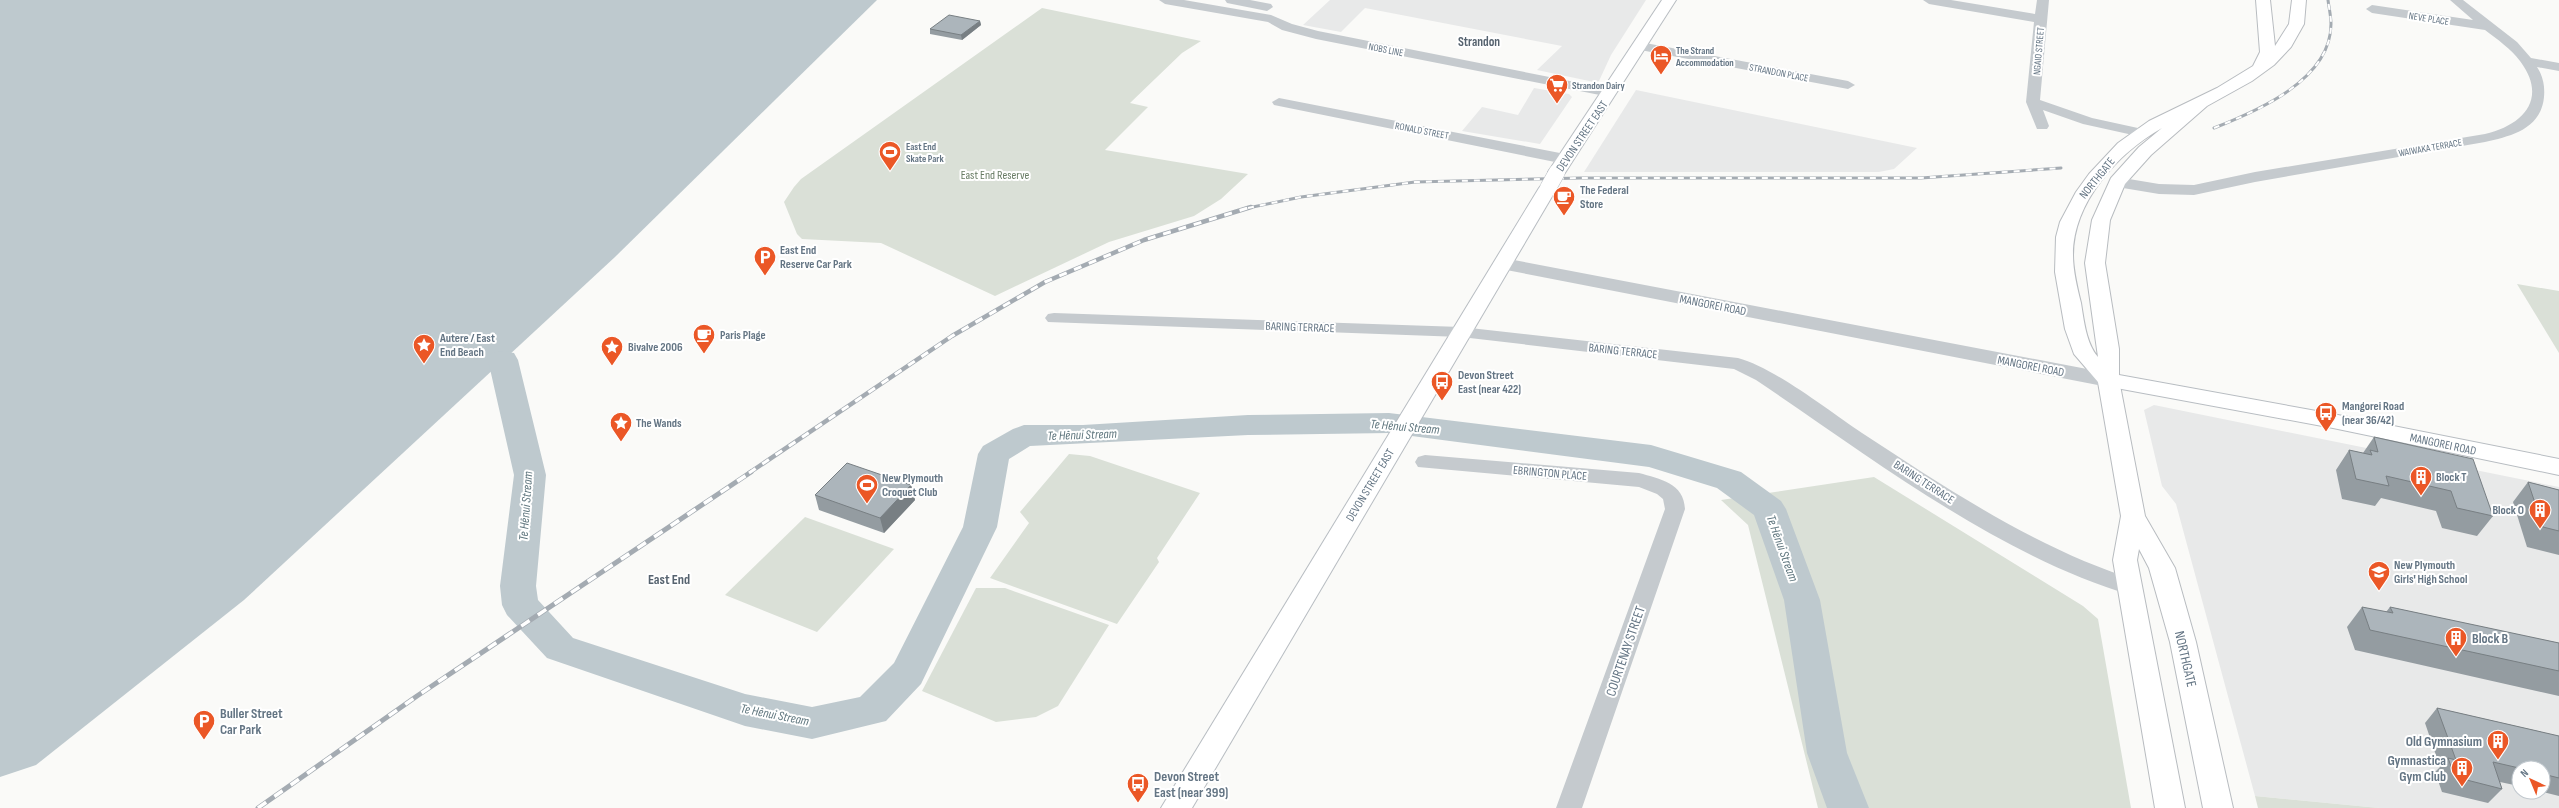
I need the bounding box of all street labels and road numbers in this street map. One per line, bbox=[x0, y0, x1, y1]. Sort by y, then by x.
street label: NEVE PLACE bbox=[2408, 10, 2450, 28]
street label: NGAIO STREET bbox=[2031, 27, 2047, 76]
street label: NOBS LINE bbox=[1367, 41, 1404, 59]
street label: STRANDON PLACE bbox=[1748, 61, 1809, 85]
street label: DEVON STREET EAST bbox=[1553, 98, 1612, 175]
street label: RONALD STREET bbox=[1394, 120, 1450, 142]
street label: WAIWAKA TERRACE bbox=[2398, 137, 2463, 159]
street label: NORTHGATE bbox=[2076, 155, 2119, 202]
street label: MANGOREI ROAD bbox=[1678, 292, 1748, 319]
street label: BARING TERRACE bbox=[1265, 319, 1335, 336]
street label: BARING TERRACE bbox=[1588, 340, 1658, 363]
street label: MANGOREI ROAD bbox=[1996, 353, 2066, 380]
street label: MANGOREI ROAD bbox=[2408, 430, 2478, 459]
street label: DEVON STREET EAST bbox=[1343, 446, 1398, 524]
street label: BARING TERRACE bbox=[1891, 457, 1957, 508]
street label: EBRINGTON PLACE bbox=[1512, 463, 1588, 484]
street label: COURTENAY STREET bbox=[1602, 604, 1649, 698]
street label: NORTHGATE bbox=[2171, 629, 2200, 689]

